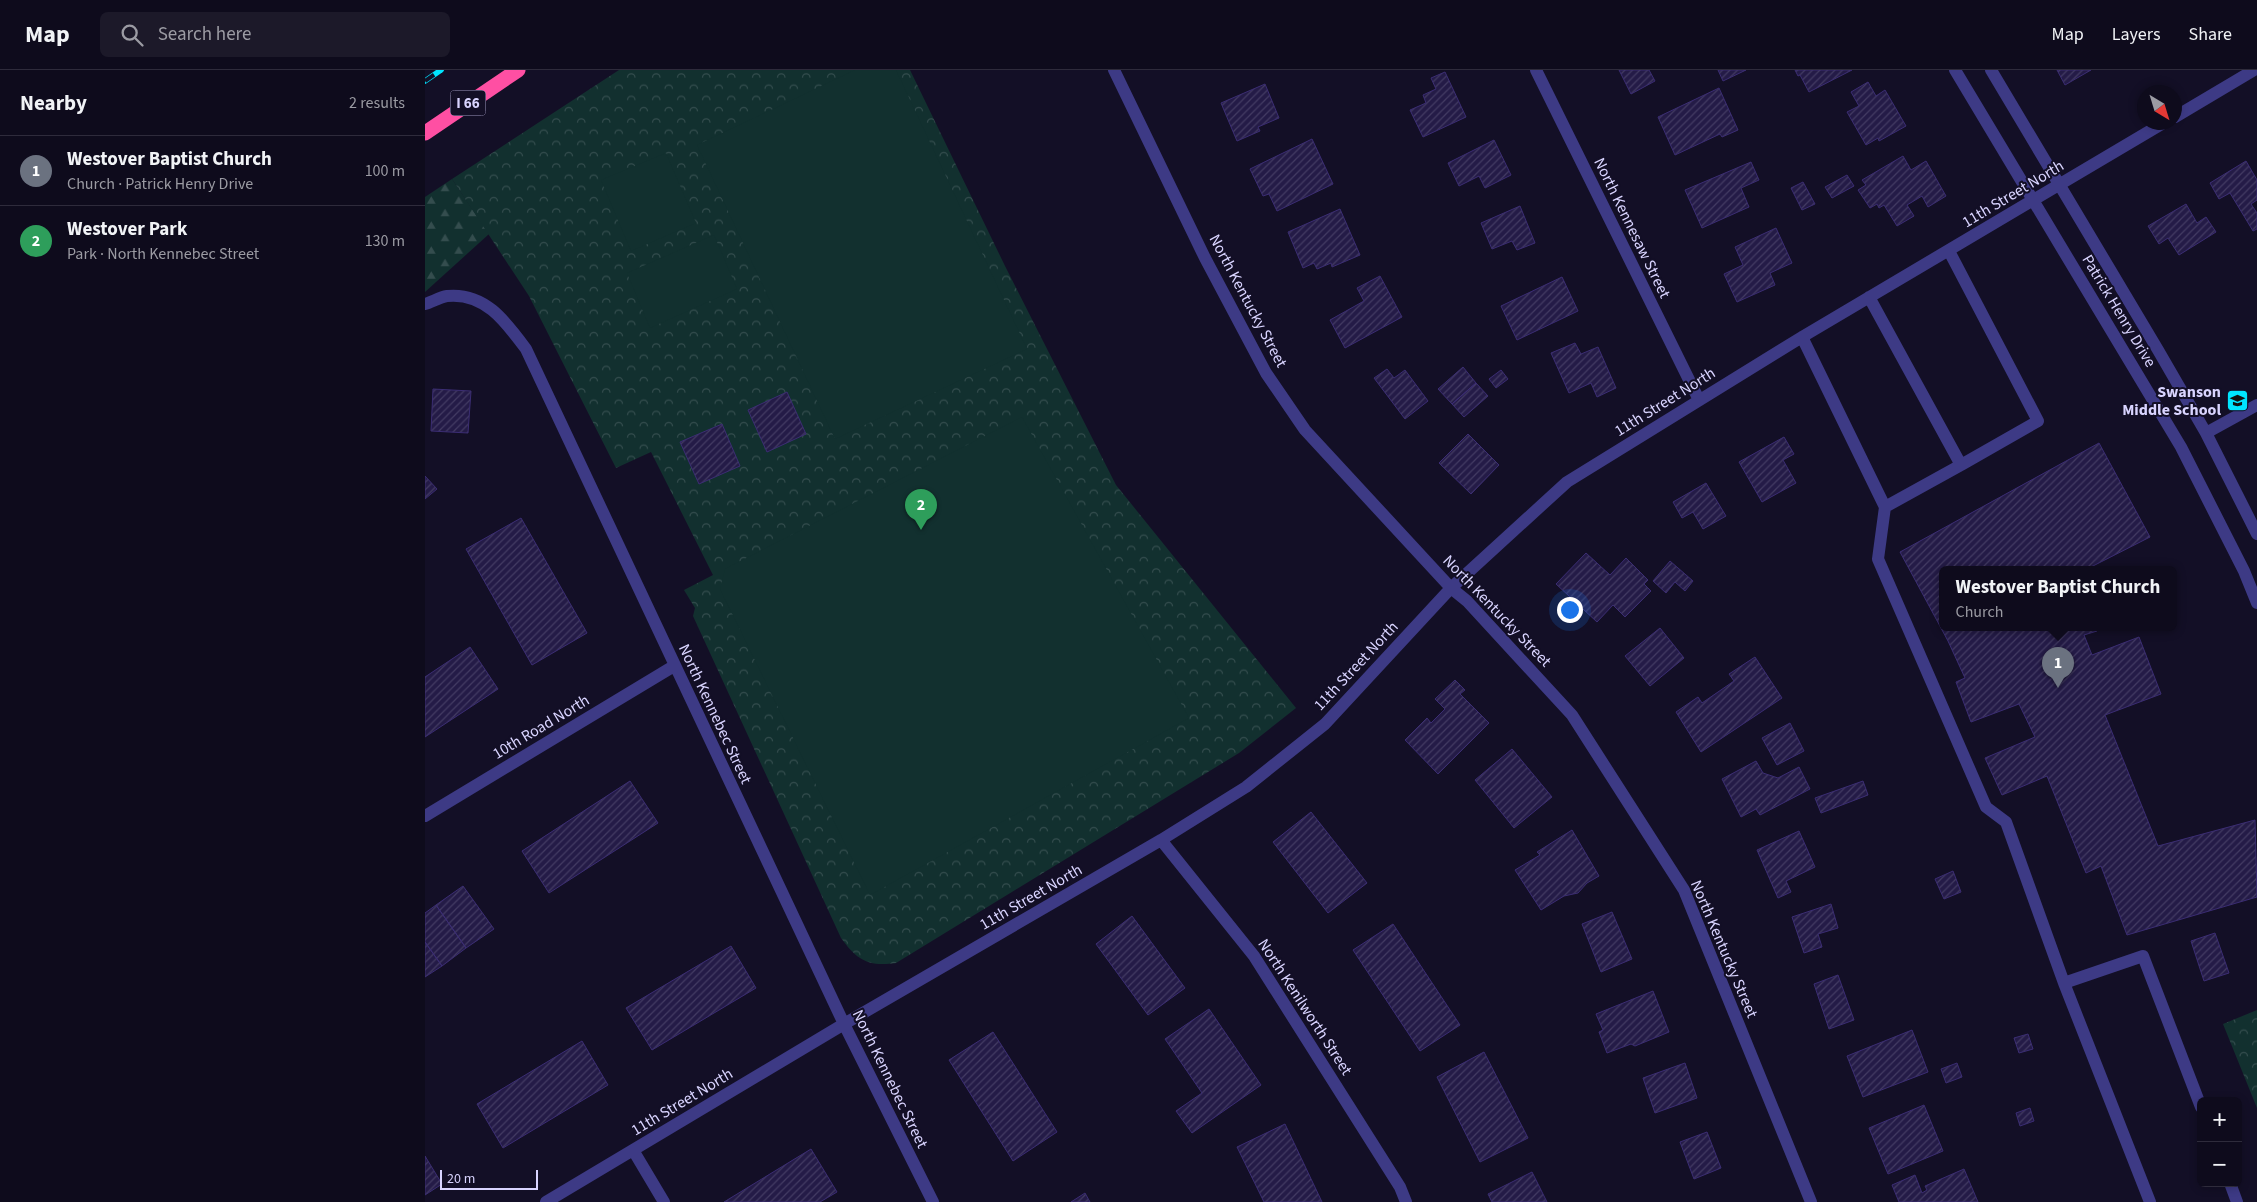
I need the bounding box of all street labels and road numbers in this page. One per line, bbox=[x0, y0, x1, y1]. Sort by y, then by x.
road number: I 66 bbox=[451, 90, 485, 116]
street label: North Kennesaw Street bbox=[1588, 154, 1676, 303]
street label: 11th Street North bbox=[1958, 155, 2068, 233]
street label: North Kentucky Street bbox=[1204, 231, 1293, 372]
street label: Patrick Henry Drive bbox=[2077, 250, 2161, 372]
street label: 11th Street North bbox=[1610, 362, 1720, 442]
street label: North Kentucky Street bbox=[1438, 550, 1557, 672]
street label: 11th Street North bbox=[1309, 616, 1403, 716]
street label: North Kennebec Street bbox=[673, 641, 757, 788]
street label: 10th Road North bbox=[488, 689, 594, 765]
street label: 11th Street North bbox=[976, 859, 1086, 935]
street label: North Kentucky Street bbox=[1685, 877, 1763, 1022]
street label: North Kenilworth Street bbox=[1253, 934, 1358, 1080]
street label: North Kennebec Street bbox=[847, 1006, 933, 1153]
street label: 11th Street North bbox=[627, 1063, 737, 1141]

